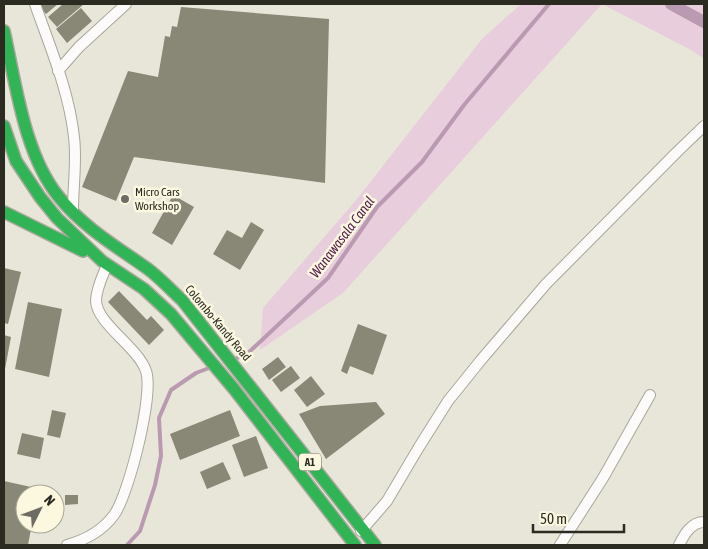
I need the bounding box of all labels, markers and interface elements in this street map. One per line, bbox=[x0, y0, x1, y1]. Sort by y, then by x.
place label: Micro Cars Workshop bbox=[135, 185, 180, 213]
marker: Micro Cars Workshop bbox=[119, 193, 131, 205]
water label: Wanawasala Canal bbox=[306, 193, 378, 281]
street label: Colombo-Kandy Road bbox=[182, 282, 254, 364]
road number: A1 bbox=[299, 454, 321, 471]
north arrow bbox=[15, 484, 65, 534]
text: N bbox=[41, 492, 58, 509]
scale bar bbox=[533, 502, 624, 534]
text: 50 m bbox=[540, 510, 567, 527]

